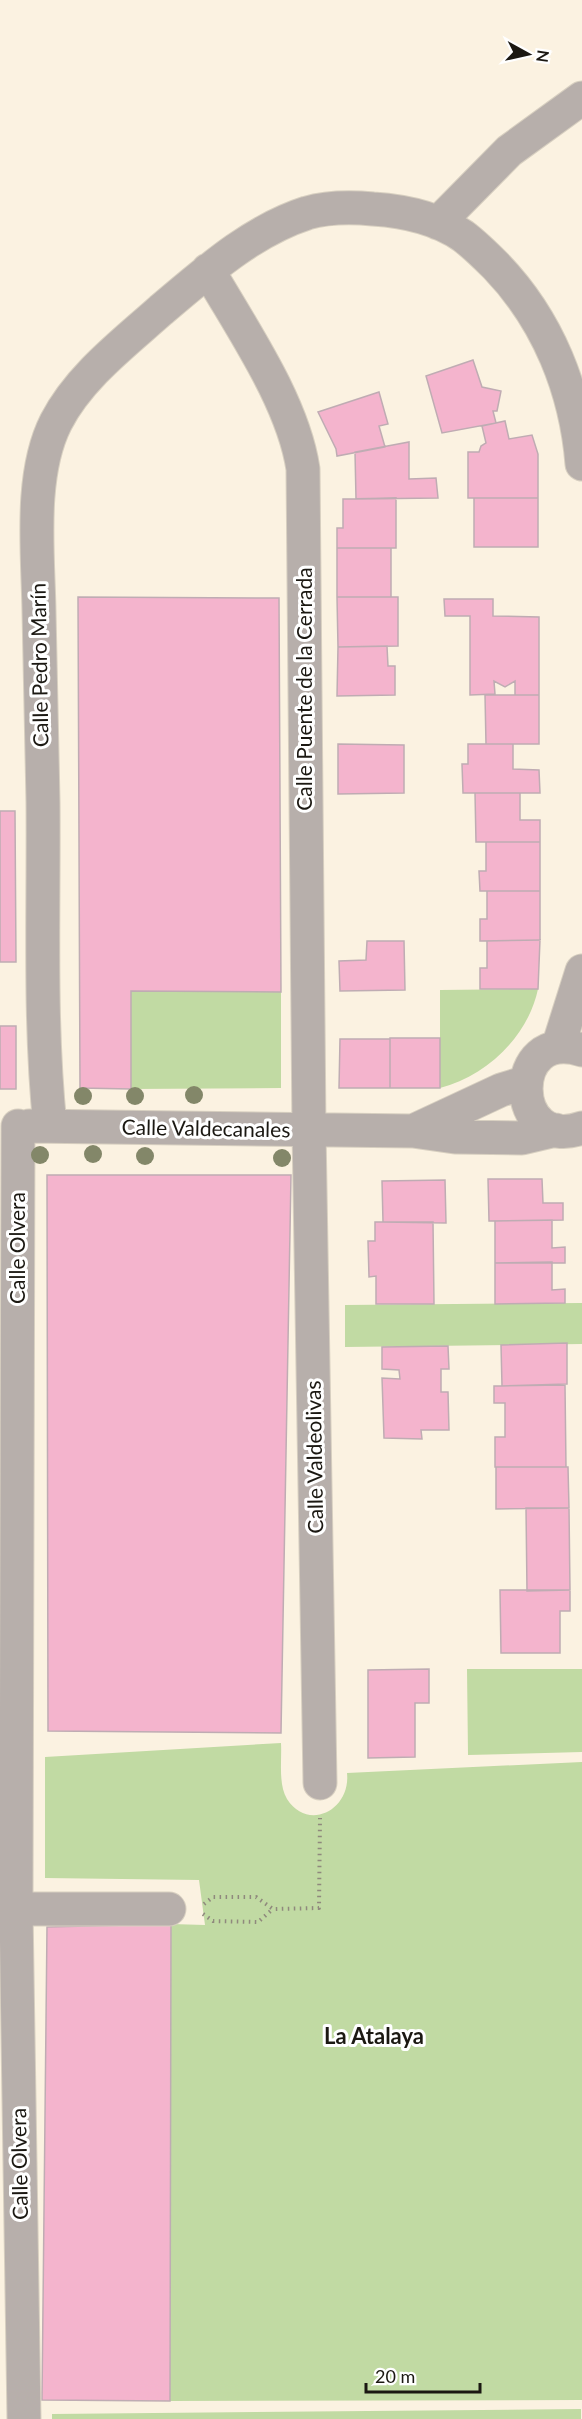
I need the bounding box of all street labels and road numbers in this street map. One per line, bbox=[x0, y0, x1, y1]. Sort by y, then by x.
street label: Calle Puente de la Cerrada bbox=[291, 567, 316, 811]
street label: Calle Pedro Marín bbox=[25, 583, 52, 747]
street label: Calle Valdecanales bbox=[121, 1114, 291, 1141]
street label: Calle Olvera bbox=[4, 1192, 29, 1304]
street label: Calle Valdeolivas bbox=[300, 1380, 327, 1534]
street label: Calle Olvera bbox=[5, 2108, 32, 2220]

